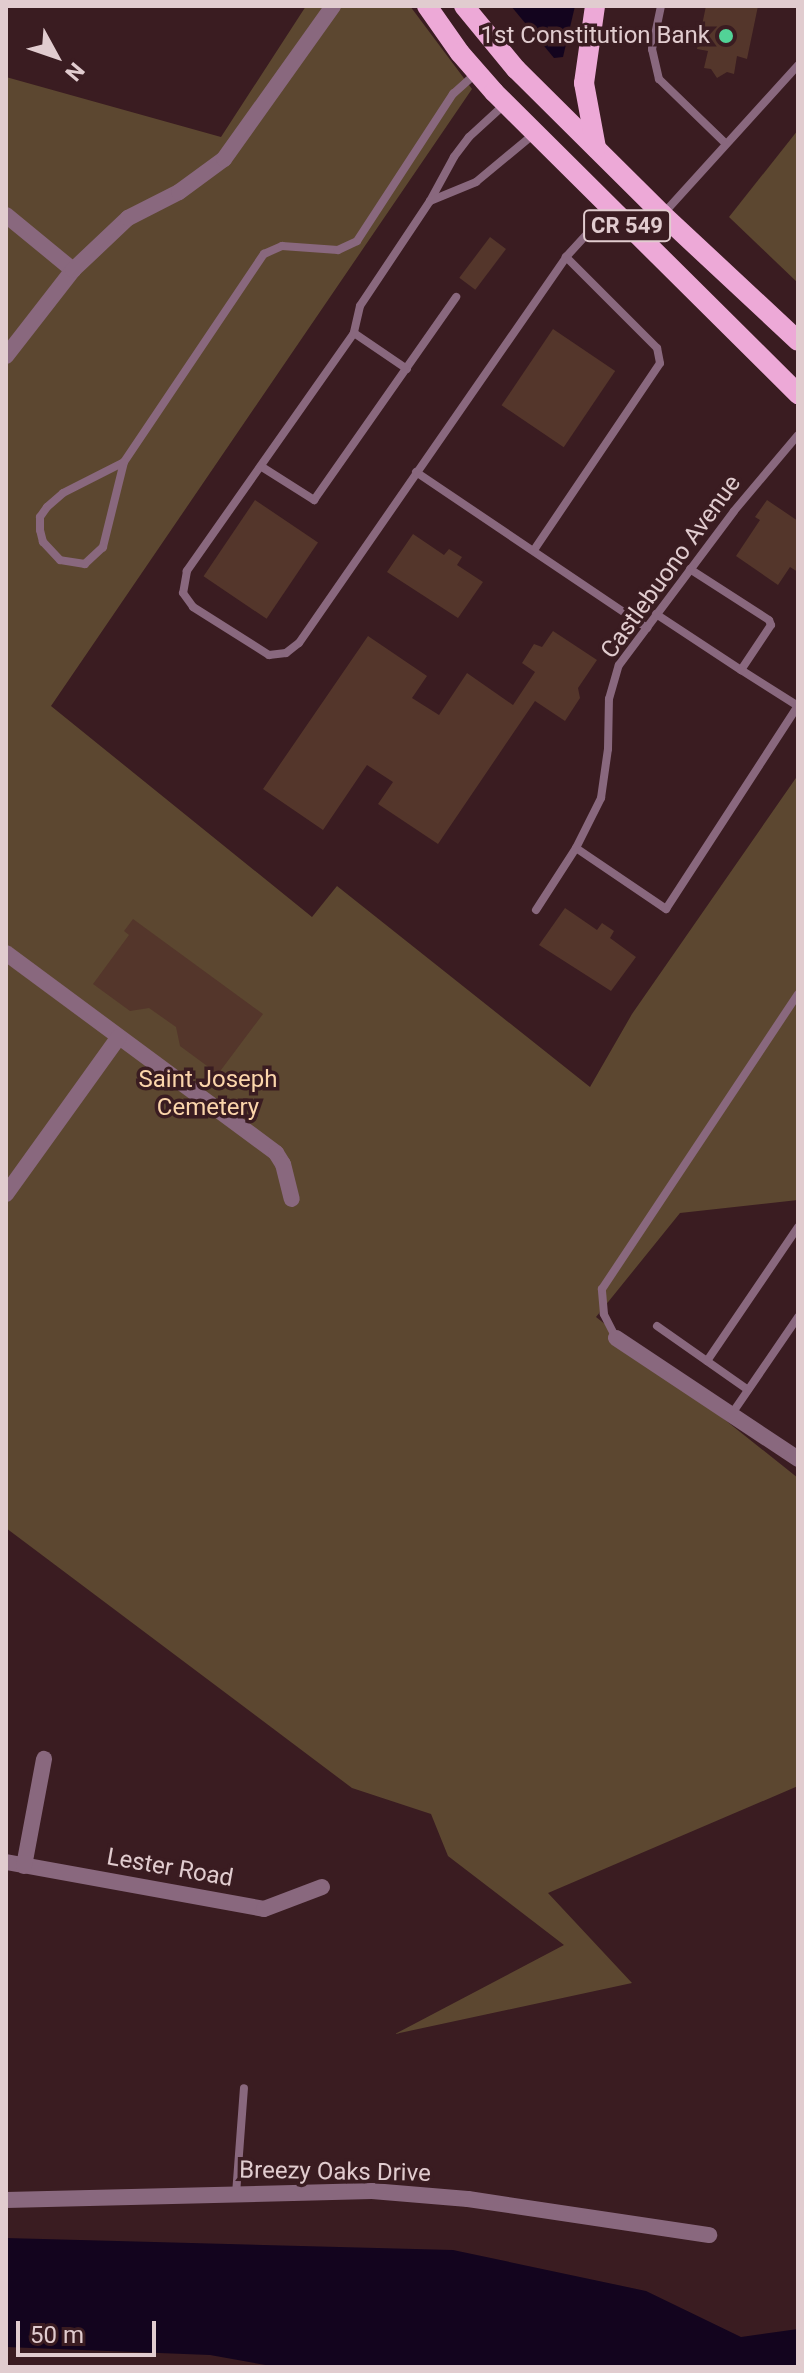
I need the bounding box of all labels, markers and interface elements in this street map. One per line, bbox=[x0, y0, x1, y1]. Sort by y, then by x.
north arrow bbox=[16, 16, 96, 96]
place label: 1st Constitution Bank bbox=[481, 22, 710, 50]
marker: 1st Constitution Bank bbox=[717, 27, 735, 45]
text: N bbox=[60, 58, 89, 86]
road number: CR 549 bbox=[583, 208, 671, 244]
street label: Castlebuono Avenue bbox=[595, 470, 747, 664]
park label: Saint Joseph Cemetery bbox=[139, 1066, 277, 1122]
street label: Lester Road bbox=[105, 1843, 235, 1893]
street label: Breezy Oaks Drive bbox=[239, 2156, 431, 2188]
scale bar bbox=[20, 2305, 160, 2355]
text: 50 m bbox=[30, 2321, 84, 2349]

